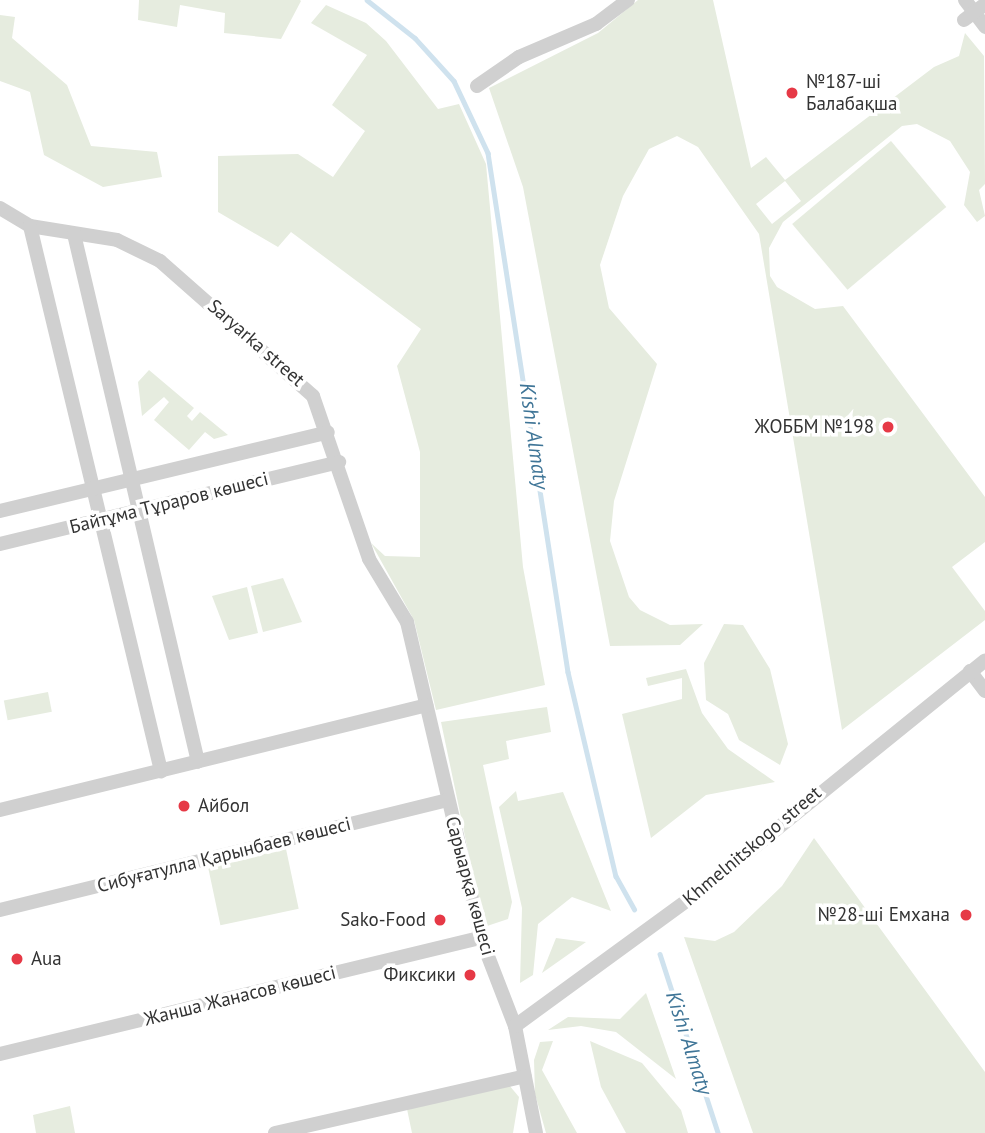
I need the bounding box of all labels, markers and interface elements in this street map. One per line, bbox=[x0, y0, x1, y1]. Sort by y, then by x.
place label: №187-ші Балабақша bbox=[806, 71, 897, 115]
marker: №187-ші Балабақша bbox=[784, 85, 800, 101]
street label: Saryarka street bbox=[203, 295, 309, 391]
water label: Kіshі Almaty bbox=[514, 381, 554, 491]
place label: ЖОББМ №198 bbox=[755, 416, 874, 438]
marker: ЖОББМ №198 bbox=[880, 419, 896, 435]
street label: Байтұма Тұраров көшесі bbox=[67, 467, 271, 539]
street label: Khmelnitskogo street bbox=[678, 782, 826, 910]
place label: Айбол bbox=[198, 795, 249, 817]
marker: Айбол bbox=[176, 798, 192, 814]
street label: Сибуғатулла Қарынбаев көшесі bbox=[95, 812, 353, 898]
street label: Сарыарқа көшесі bbox=[440, 814, 500, 958]
place label: №28-ші Емхана bbox=[818, 904, 950, 926]
marker: №28-ші Емхана bbox=[956, 905, 976, 925]
place label: Sako-Food bbox=[340, 909, 426, 931]
marker: Sako-Food bbox=[432, 912, 448, 928]
place label: Aua bbox=[31, 948, 62, 970]
marker: Aua bbox=[9, 951, 25, 967]
street label: Жанша Жанасов көшесі bbox=[142, 961, 338, 1031]
place label: Фиксики bbox=[384, 964, 456, 986]
marker: Фиксики bbox=[462, 967, 478, 983]
water label: Kіshі Almaty bbox=[660, 988, 718, 1098]

